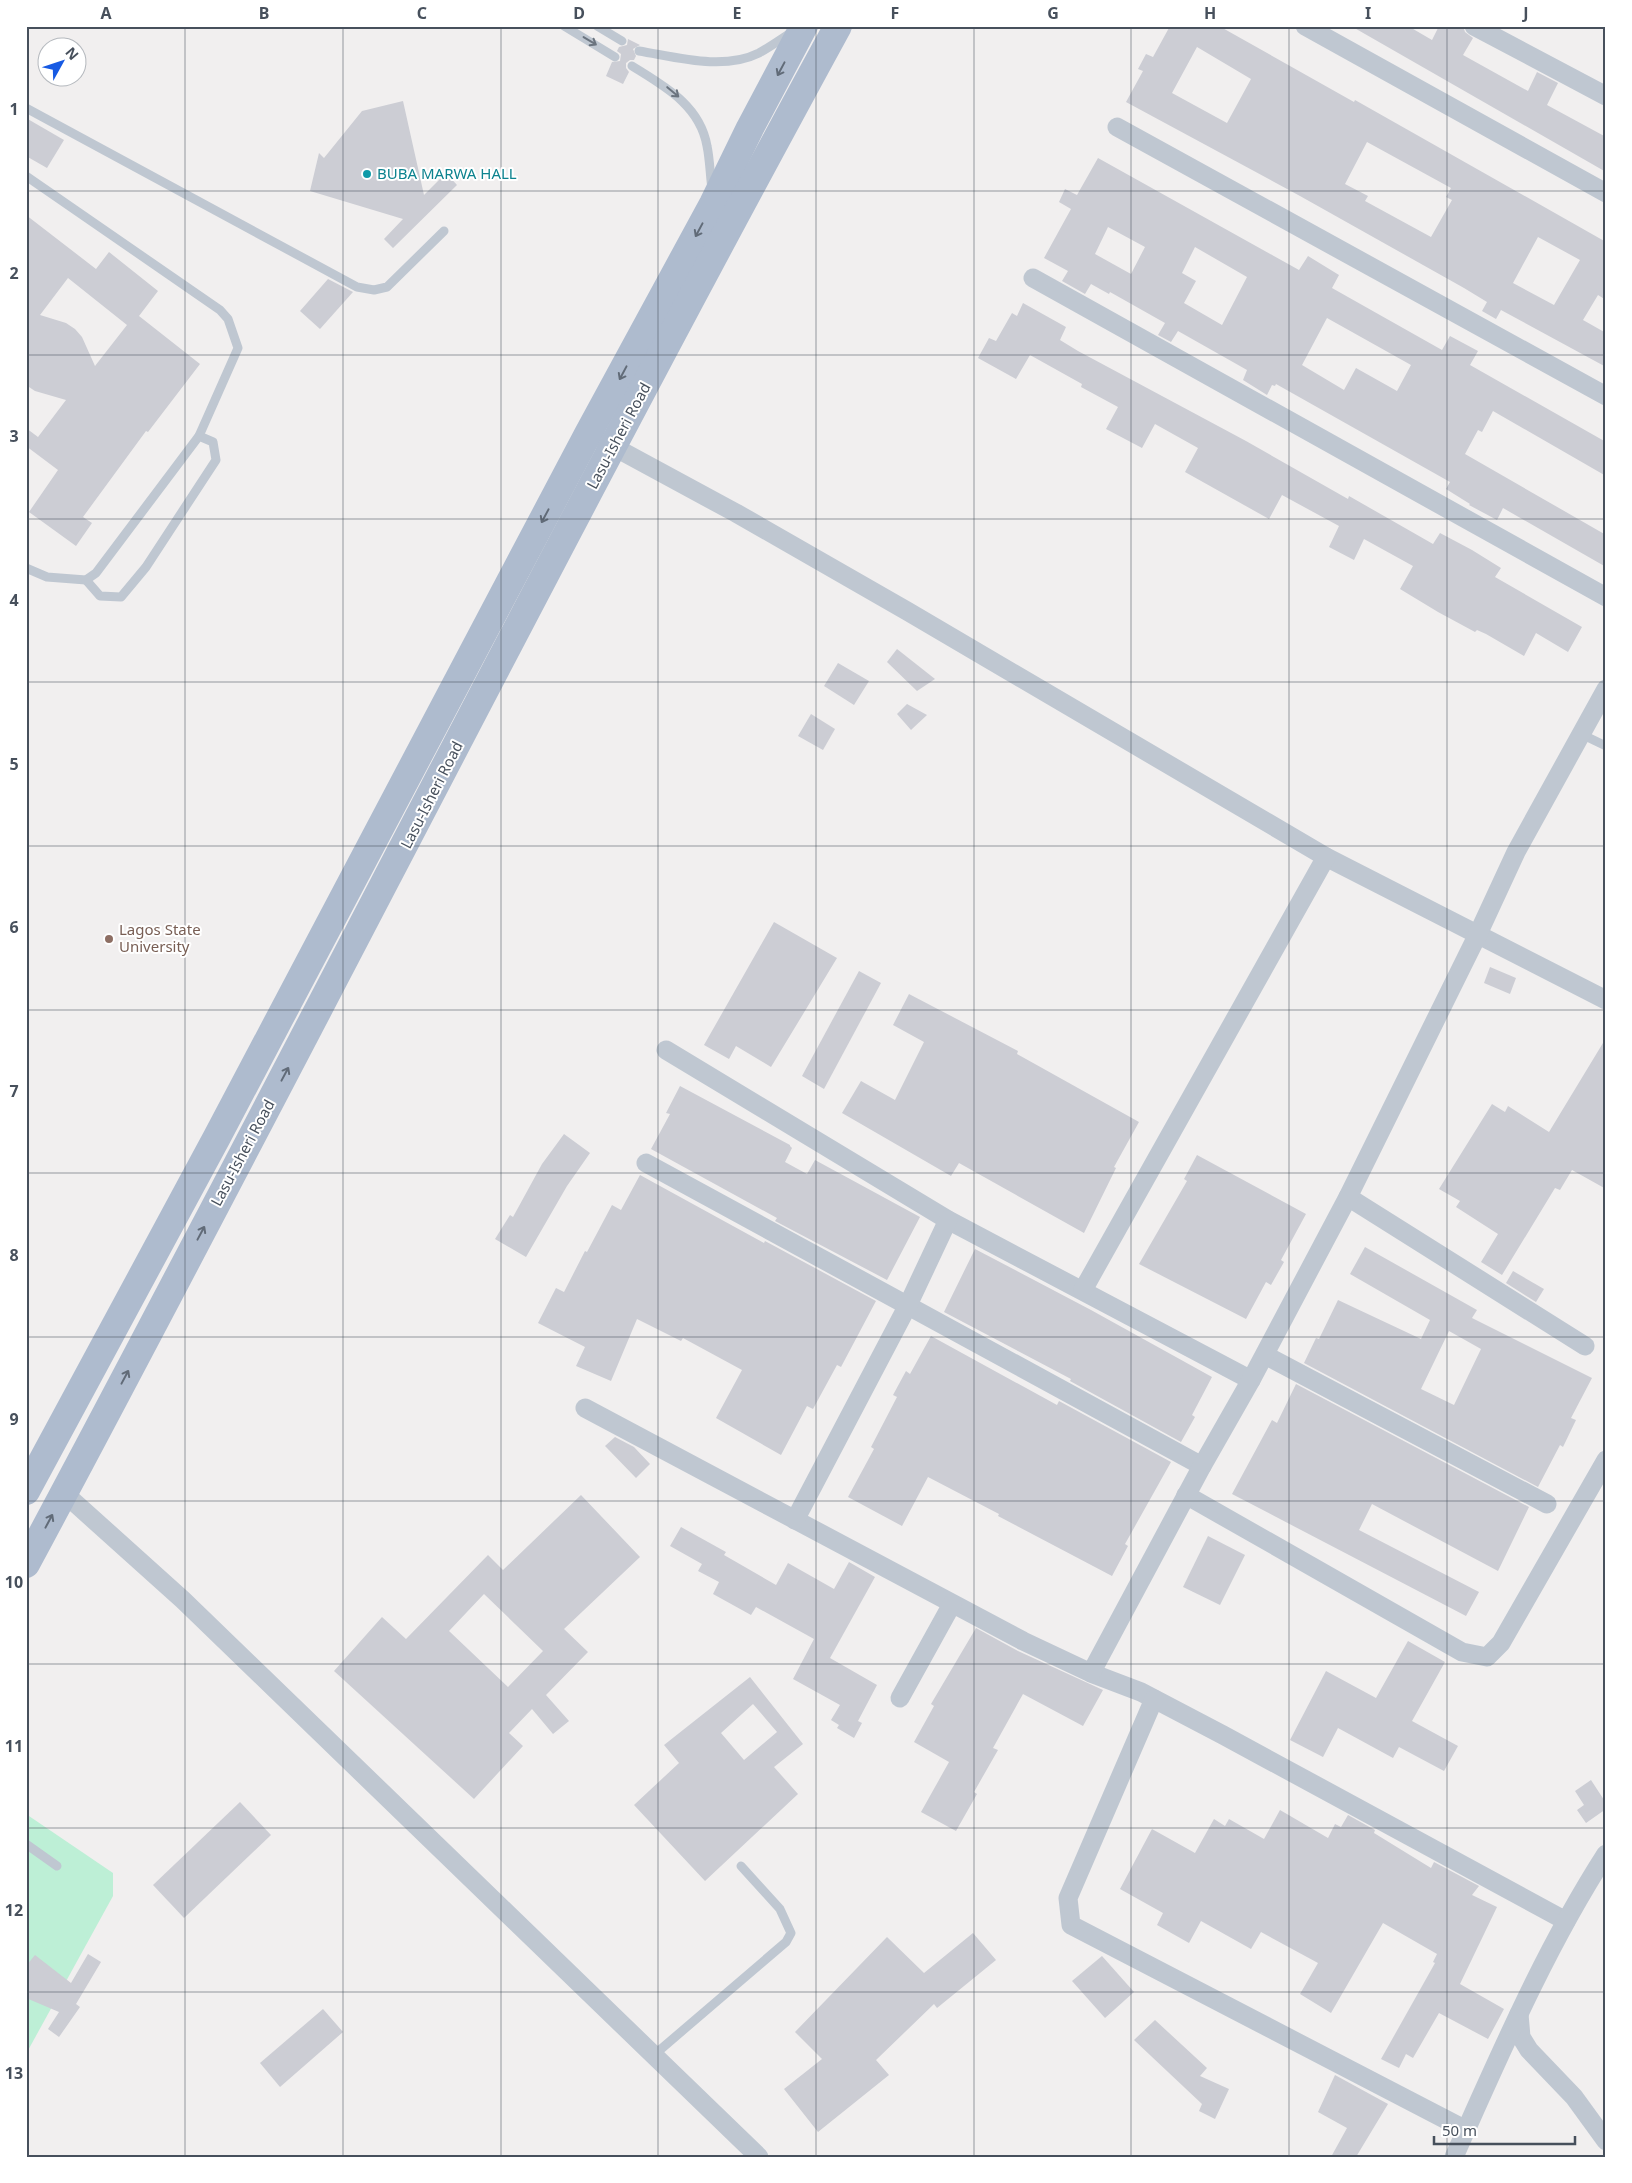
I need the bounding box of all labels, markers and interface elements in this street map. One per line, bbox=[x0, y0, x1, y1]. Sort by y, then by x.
text: A bbox=[100, 2, 112, 24]
text: B bbox=[259, 2, 269, 24]
text: C bbox=[417, 2, 427, 24]
text: D bbox=[573, 2, 585, 24]
text: E bbox=[733, 2, 742, 24]
text: F bbox=[891, 2, 899, 24]
text: G bbox=[1047, 2, 1059, 24]
text: H bbox=[1204, 2, 1216, 24]
text: I bbox=[1365, 2, 1371, 24]
text: J bbox=[1521, 2, 1529, 24]
one-way arrow bbox=[582, 37, 596, 47]
north arrow bbox=[38, 38, 88, 88]
text: N bbox=[61, 43, 83, 64]
one-way arrow bbox=[776, 62, 786, 77]
one-way arrow bbox=[666, 87, 679, 98]
text: 1 bbox=[9, 98, 19, 120]
place label: BUBA MARWA HALL bbox=[377, 163, 517, 183]
marker: BUBA MARWA HALL bbox=[361, 168, 373, 180]
one-way arrow bbox=[694, 222, 704, 237]
text: 2 bbox=[9, 262, 19, 284]
one-way arrow bbox=[617, 365, 627, 380]
street label: Lasu-Isheri Road bbox=[582, 379, 655, 492]
text: 3 bbox=[9, 425, 19, 447]
one-way arrow bbox=[540, 508, 550, 523]
text: 4 bbox=[9, 589, 19, 611]
street label: Lasu-Isheri Road bbox=[396, 738, 467, 851]
text: 5 bbox=[9, 753, 19, 775]
text: 6 bbox=[9, 916, 19, 938]
place label: Lagos State University bbox=[119, 919, 201, 956]
marker: Lagos State University bbox=[103, 933, 115, 945]
one-way arrow bbox=[280, 1068, 290, 1082]
text: 7 bbox=[9, 1080, 19, 1102]
street label: Lasu-Isheri Road bbox=[206, 1096, 279, 1209]
one-way arrow bbox=[196, 1227, 206, 1241]
text: 8 bbox=[9, 1244, 19, 1266]
one-way arrow bbox=[120, 1370, 130, 1385]
text: 9 bbox=[9, 1408, 19, 1430]
one-way arrow bbox=[45, 1514, 54, 1529]
text: 10 bbox=[5, 1571, 23, 1593]
text: 11 bbox=[5, 1735, 23, 1757]
text: 12 bbox=[5, 1899, 23, 1921]
text: 13 bbox=[5, 2062, 23, 2084]
scale bar bbox=[1434, 2113, 1576, 2145]
text: 50 m bbox=[1442, 2120, 1477, 2140]

